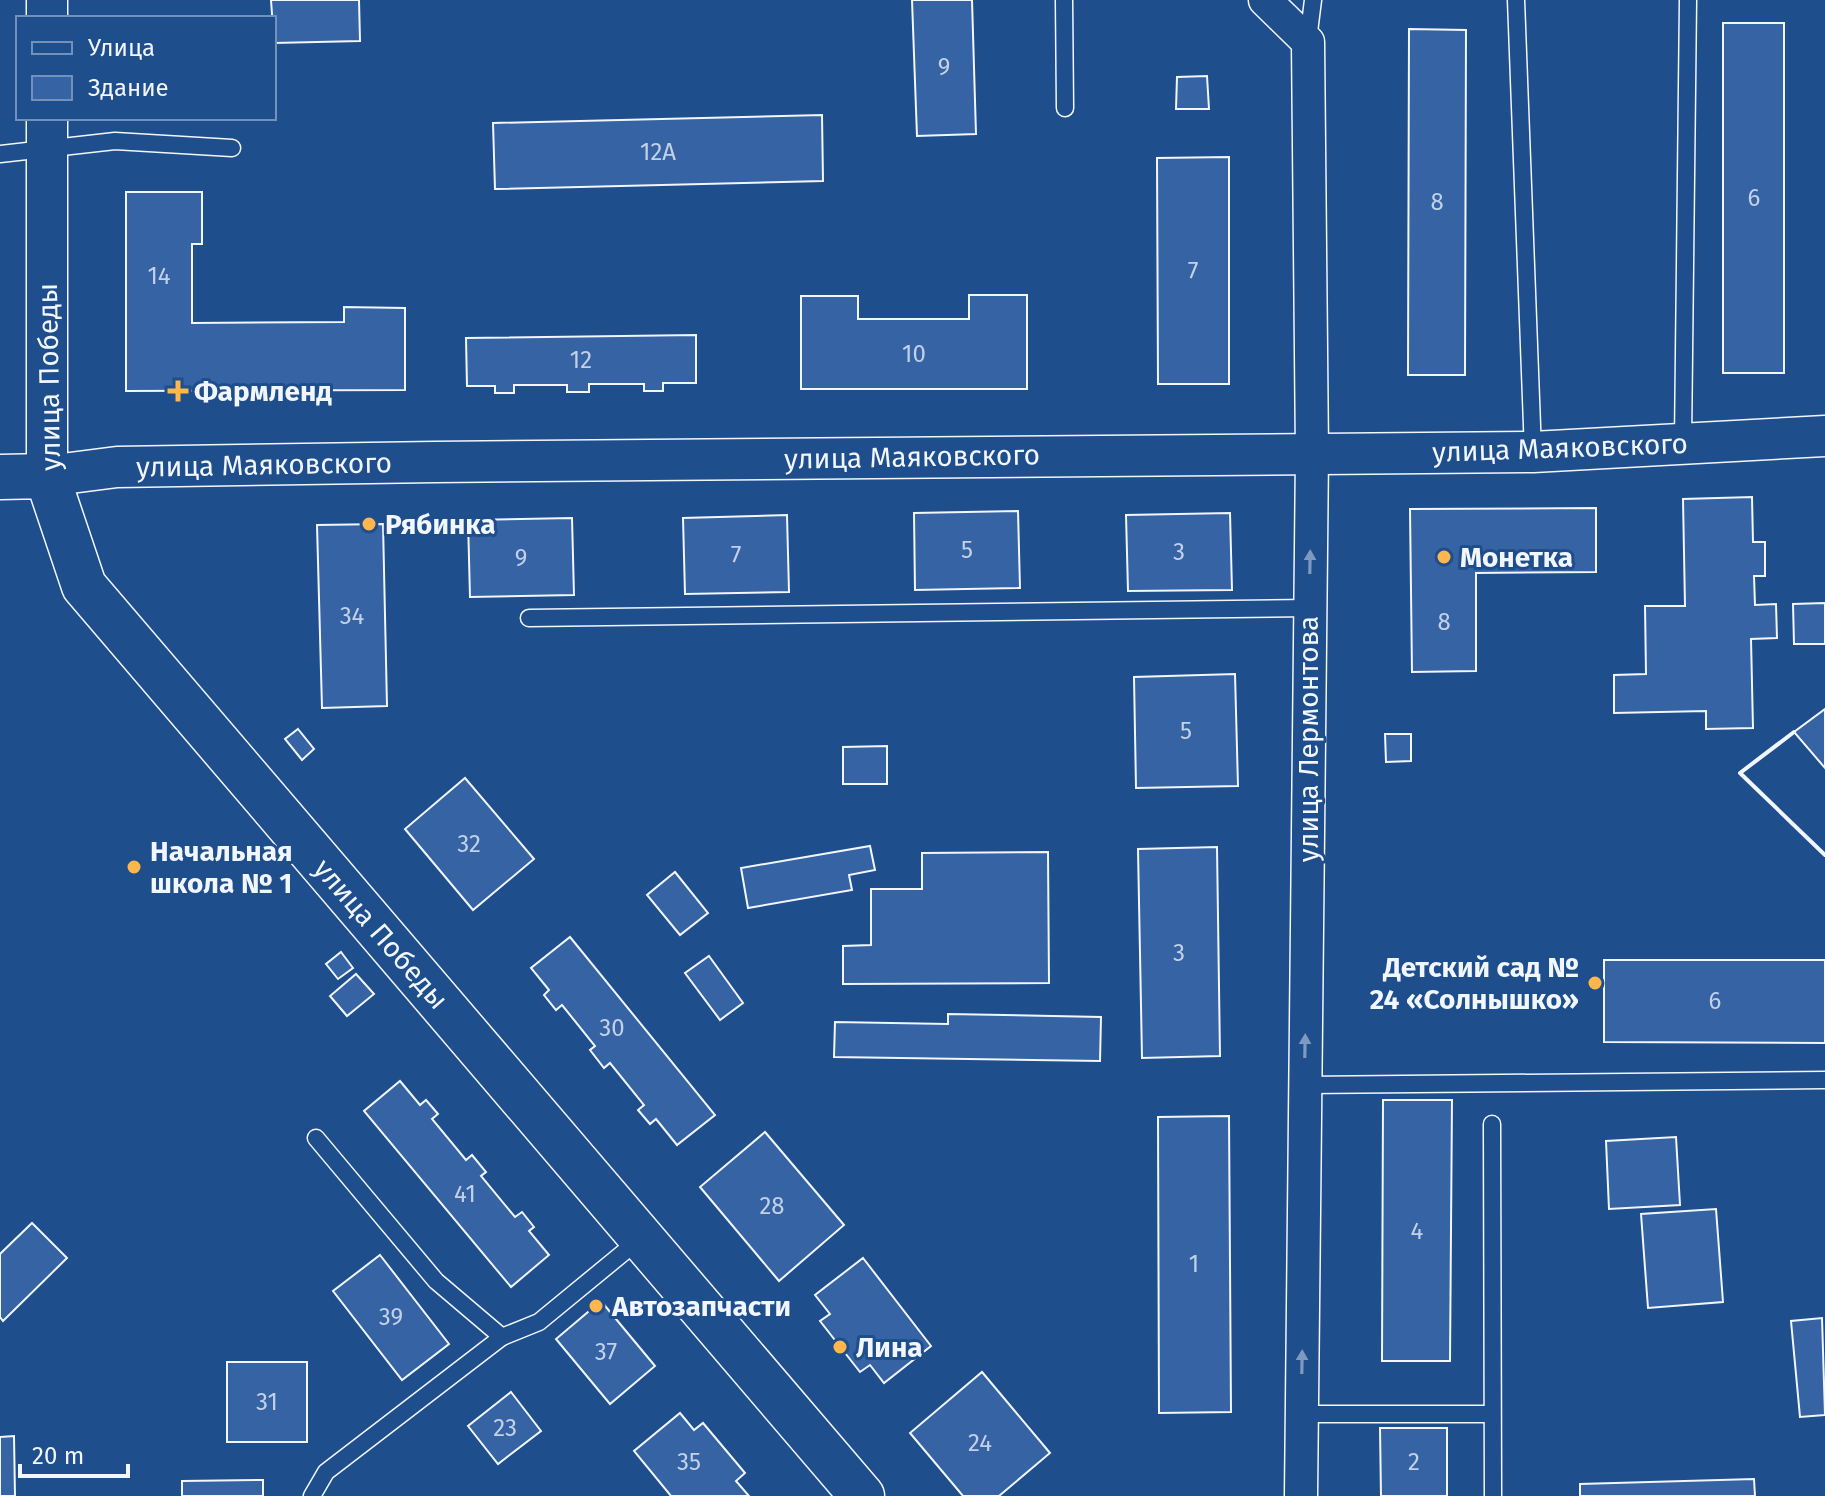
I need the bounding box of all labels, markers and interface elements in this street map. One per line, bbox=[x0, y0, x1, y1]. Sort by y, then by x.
legend bbox=[16, 16, 276, 120]
text: Улица bbox=[88, 34, 155, 62]
house number: 9 bbox=[938, 53, 950, 81]
text: Здание bbox=[88, 74, 169, 102]
house number: 12А bbox=[640, 138, 676, 166]
house number: 6 bbox=[1748, 184, 1760, 212]
house number: 8 bbox=[1430, 188, 1444, 216]
house number: 7 bbox=[1188, 257, 1198, 285]
house number: 14 bbox=[147, 262, 171, 290]
street label: улица Победы bbox=[31, 283, 67, 471]
house number: 10 bbox=[902, 340, 926, 368]
house number: 12 bbox=[570, 346, 592, 374]
place label: Фармленд bbox=[194, 375, 332, 408]
marker: Фармленд bbox=[169, 382, 187, 400]
street label: улица Маяковского bbox=[1432, 427, 1688, 469]
street label: улица Маяковского bbox=[784, 438, 1040, 476]
street label: улица Маяковского bbox=[136, 446, 392, 484]
place label: Рябинка bbox=[385, 508, 496, 541]
marker: Рябинка bbox=[360, 515, 378, 533]
house number: 5 bbox=[961, 536, 973, 564]
house number: 3 bbox=[1173, 538, 1185, 566]
house number: 7 bbox=[731, 541, 741, 569]
place label: Монетка bbox=[1460, 541, 1573, 574]
house number: 9 bbox=[515, 544, 527, 572]
marker: Монетка bbox=[1435, 548, 1453, 566]
one-way arrow bbox=[1303, 549, 1316, 574]
house number: 34 bbox=[340, 602, 365, 630]
house number: 8 bbox=[1437, 608, 1451, 636]
street label: улица Лермонтова bbox=[1292, 616, 1325, 862]
house number: 5 bbox=[1180, 717, 1192, 745]
house number: 32 bbox=[457, 830, 481, 858]
place label: Начальная школа № 1 bbox=[150, 835, 293, 900]
street label: улица Победы bbox=[307, 852, 455, 1016]
marker: Начальная школа № 1 bbox=[125, 858, 143, 876]
house number: 3 bbox=[1173, 939, 1185, 967]
place label: Детский сад № 24 «Солнышко» bbox=[1370, 951, 1579, 1016]
marker: Детский сад № 24 «Солнышко» bbox=[1586, 974, 1604, 992]
house number: 6 bbox=[1709, 987, 1721, 1015]
house number: 30 bbox=[599, 1014, 625, 1042]
one-way arrow bbox=[1299, 1033, 1311, 1058]
house number: 41 bbox=[454, 1180, 476, 1208]
house number: 28 bbox=[759, 1192, 785, 1220]
house number: 4 bbox=[1411, 1217, 1424, 1245]
house number: 1 bbox=[1189, 1250, 1199, 1278]
place label: Автозапчасти bbox=[611, 1290, 791, 1323]
marker: Автозапчасти bbox=[587, 1297, 605, 1315]
house number: 39 bbox=[379, 1303, 403, 1331]
place label: Лина bbox=[856, 1331, 923, 1364]
house number: 37 bbox=[595, 1338, 617, 1366]
marker: Лина bbox=[831, 1338, 849, 1356]
one-way arrow bbox=[1296, 1349, 1308, 1374]
house number: 31 bbox=[256, 1388, 278, 1416]
house number: 23 bbox=[493, 1414, 517, 1442]
scale bar bbox=[20, 1428, 128, 1478]
house number: 24 bbox=[968, 1429, 992, 1457]
text: 20 m bbox=[32, 1442, 84, 1470]
house number: 35 bbox=[677, 1448, 701, 1476]
house number: 2 bbox=[1408, 1448, 1420, 1476]

